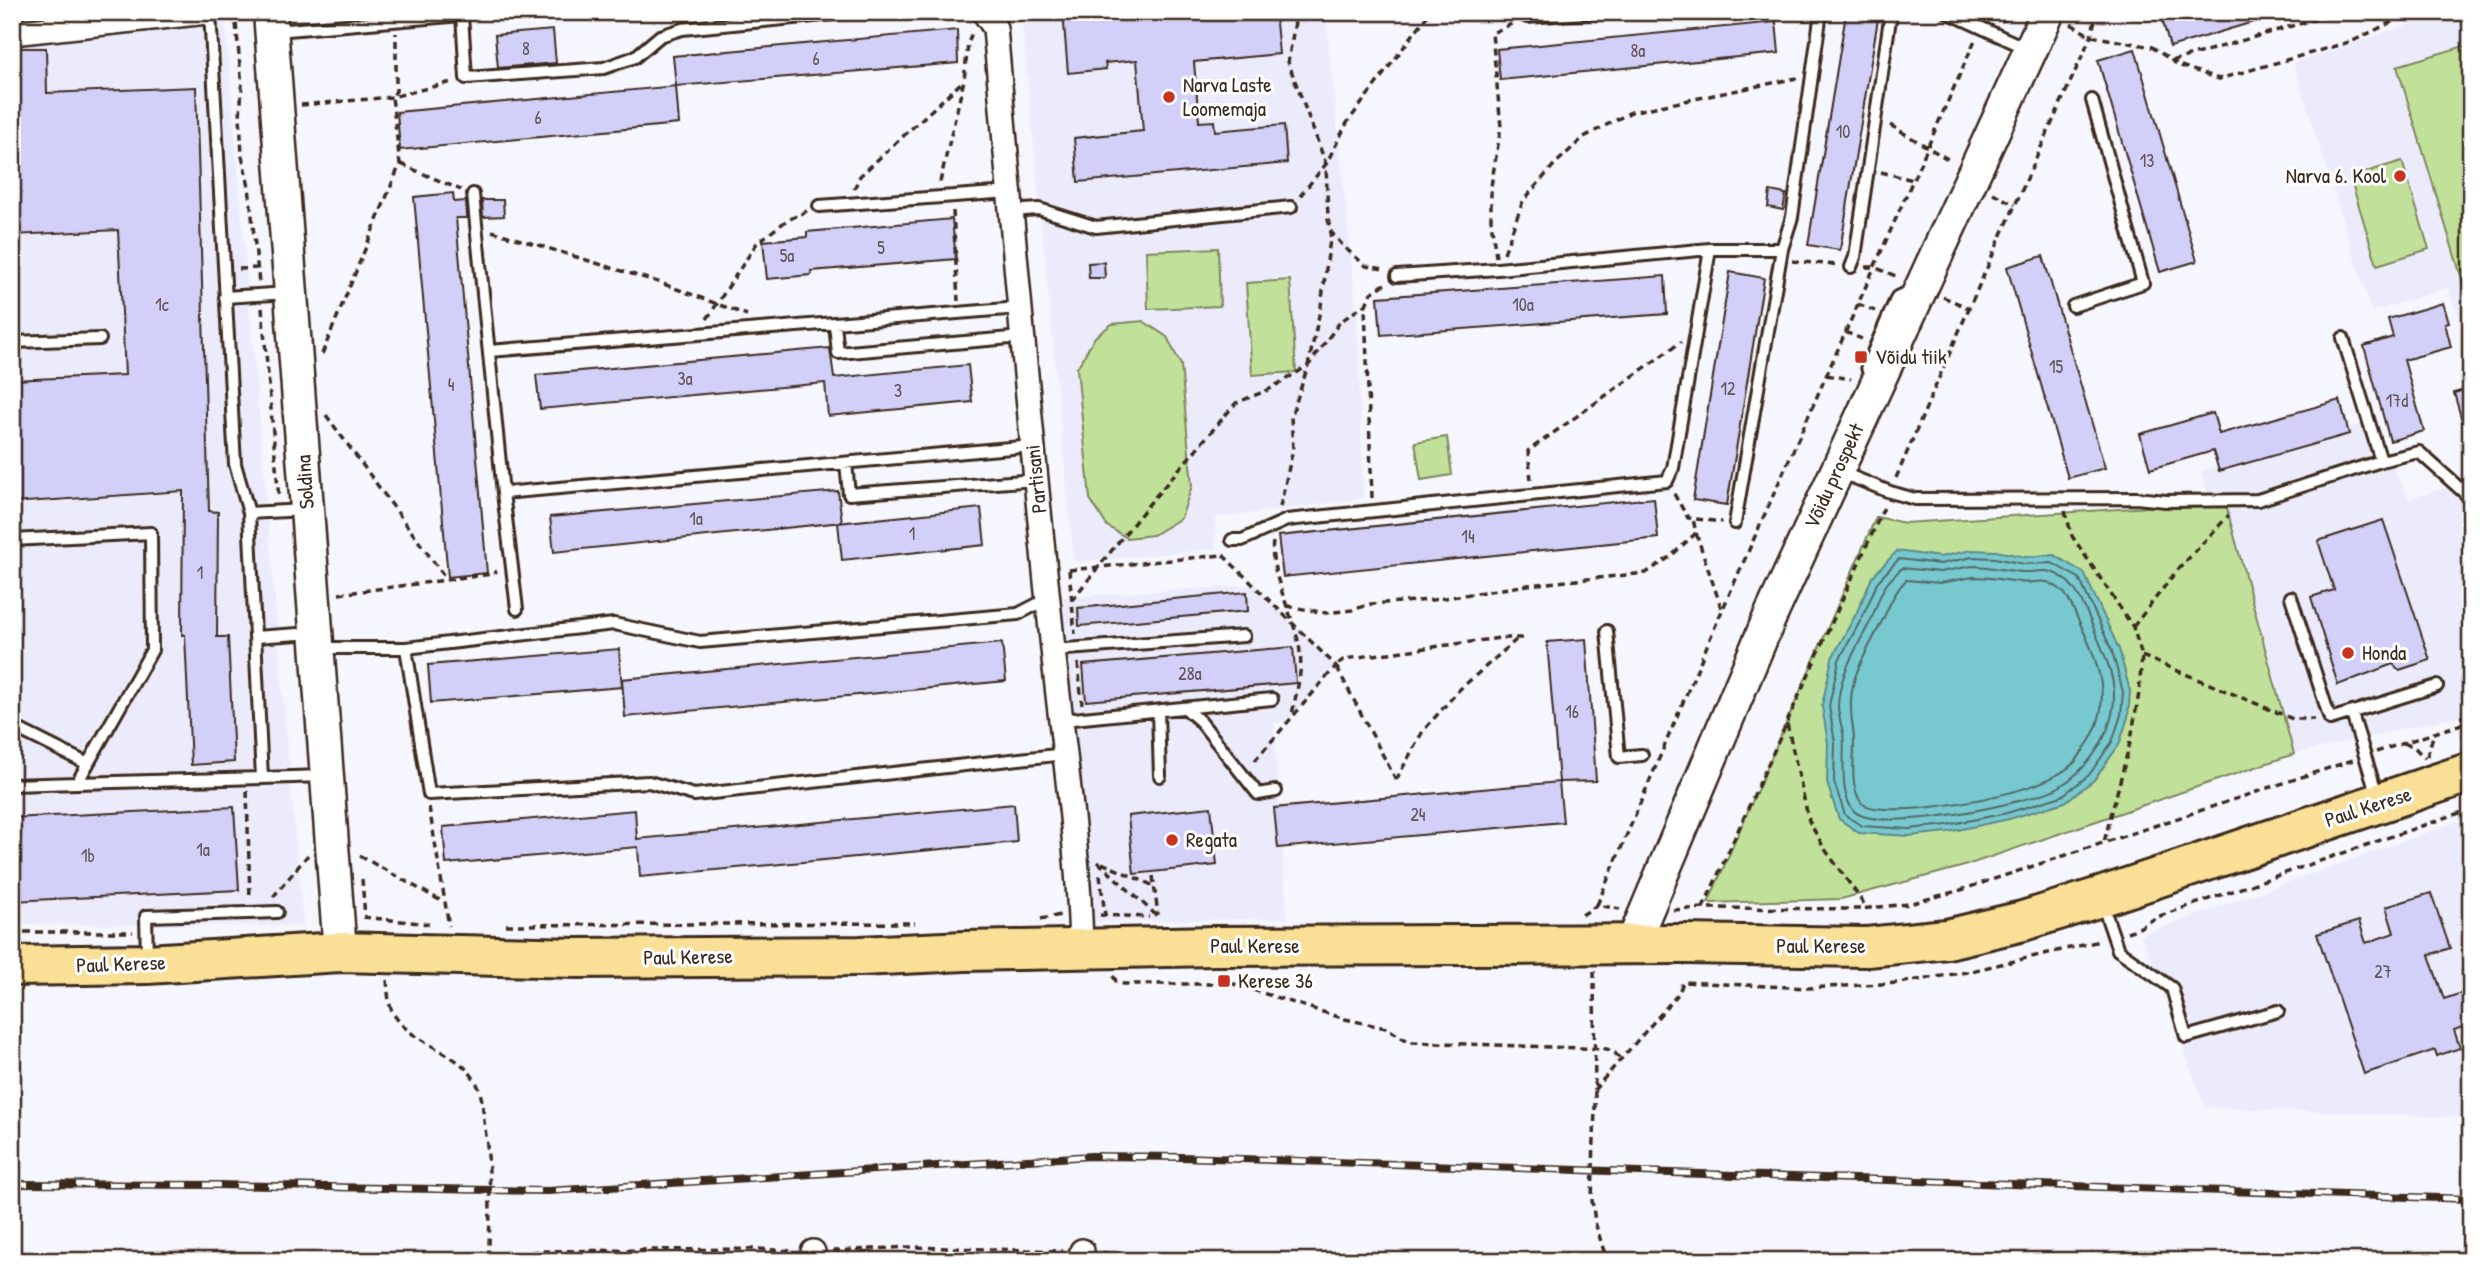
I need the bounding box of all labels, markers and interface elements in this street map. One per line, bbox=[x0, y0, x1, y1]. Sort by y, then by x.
house number: 8 bbox=[522, 36, 530, 61]
house number: 8a bbox=[1631, 38, 1645, 63]
house number: 6 bbox=[812, 46, 820, 71]
place label: Narva Laste Loomemaja bbox=[1183, 70, 1272, 123]
marker: Narva Laste Loomemaja bbox=[1161, 89, 1177, 105]
house number: 6 bbox=[534, 105, 542, 130]
house number: 10 bbox=[1836, 119, 1850, 144]
house number: 13 bbox=[2140, 148, 2154, 173]
place label: Narva 6. Kool bbox=[2286, 161, 2386, 190]
marker: Narva 6. Kool bbox=[2392, 168, 2408, 184]
house number: 5 bbox=[877, 235, 885, 260]
house number: 5a bbox=[780, 243, 794, 268]
house number: 1c bbox=[155, 292, 169, 317]
house number: 10a bbox=[1512, 292, 1534, 317]
place label: Võidu tiik bbox=[1875, 342, 1947, 371]
marker: Võidu tiik bbox=[1853, 349, 1869, 365]
house number: 15 bbox=[2049, 354, 2063, 379]
house number: 3a bbox=[677, 366, 693, 391]
house number: 4 bbox=[448, 372, 455, 397]
house number: 12 bbox=[1721, 376, 1736, 401]
house number: 3 bbox=[894, 378, 902, 403]
house number: 17d bbox=[2386, 388, 2408, 413]
street label: Võidu prospekt bbox=[1796, 418, 1871, 533]
street label: Partisani bbox=[1017, 443, 1054, 515]
street label: Soldina bbox=[288, 454, 321, 510]
house number: 1a bbox=[689, 506, 703, 531]
house number: 1 bbox=[909, 521, 915, 546]
house number: 14 bbox=[1461, 524, 1475, 549]
house number: 1 bbox=[197, 560, 203, 585]
place label: Honda bbox=[2362, 638, 2406, 667]
marker: Honda bbox=[2340, 645, 2356, 661]
house number: 28a bbox=[1178, 661, 1202, 686]
house number: 16 bbox=[1565, 699, 1579, 724]
street label: Paul Kerese bbox=[2321, 779, 2415, 834]
house number: 24 bbox=[1410, 802, 1426, 827]
place label: Regata bbox=[1186, 825, 1237, 854]
marker: Regata bbox=[1164, 832, 1180, 848]
house number: 1a bbox=[196, 837, 210, 862]
house number: 1b bbox=[81, 843, 95, 868]
street label: Paul Kerese bbox=[1210, 931, 1300, 960]
street label: Paul Kerese bbox=[1776, 931, 1866, 960]
street label: Paul Kerese bbox=[643, 941, 733, 972]
street label: Paul Kerese bbox=[76, 947, 166, 980]
house number: 27 bbox=[2374, 959, 2392, 984]
place label: Kerese 36 bbox=[1238, 966, 1313, 995]
marker: Kerese 36 bbox=[1216, 973, 1232, 989]

